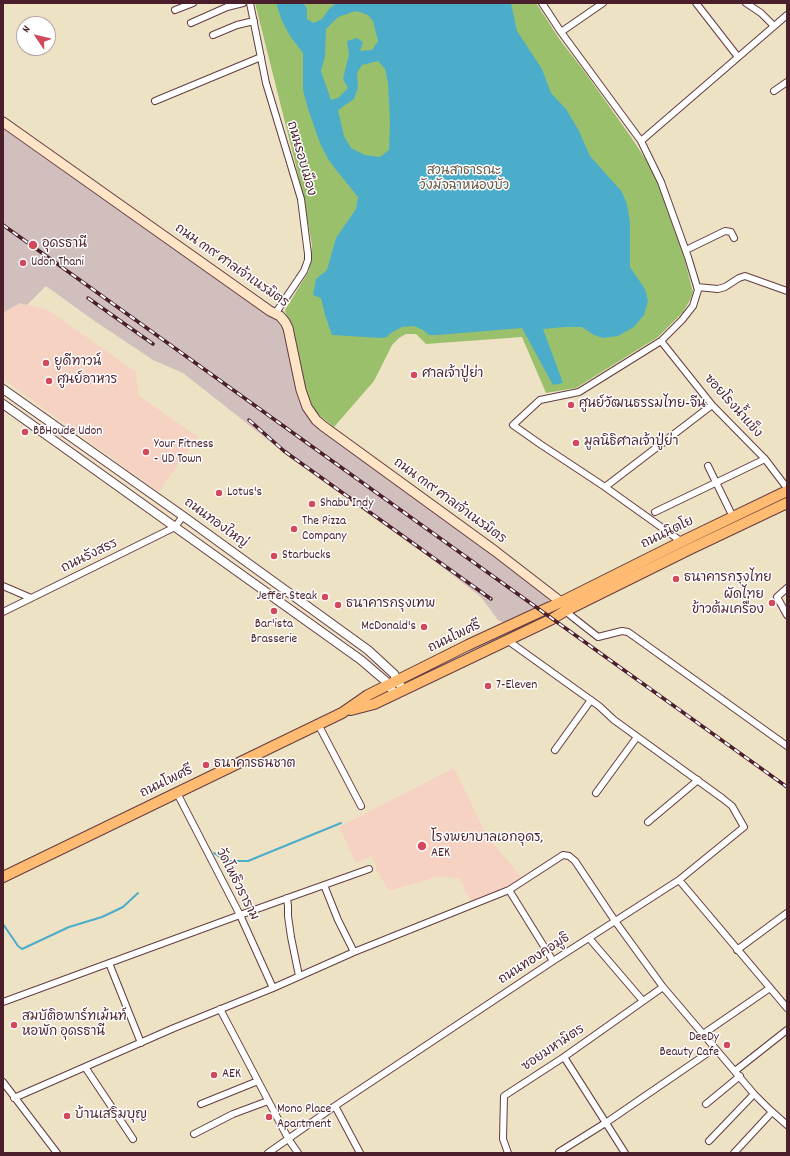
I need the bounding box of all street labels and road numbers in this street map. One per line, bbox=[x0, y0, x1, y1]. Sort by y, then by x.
street label: ถนนรอบเมือง bbox=[282, 120, 318, 198]
street label: ถนน ๓๙ ศาลเจ้าเนรมิตร bbox=[171, 222, 291, 312]
street label: ซอยโรงน้ำแข็ง bbox=[700, 372, 764, 442]
street label: ถนน ๓๙ ศาลเจ้าเนรมิตร bbox=[390, 456, 508, 548]
street label: ถนนทองใหญ่ bbox=[180, 496, 250, 552]
street label: ถนนนิตโย bbox=[639, 515, 697, 553]
street label: ถนนรังสรร bbox=[59, 537, 121, 577]
street label: ถนนโพศรี bbox=[426, 619, 484, 657]
street label: ถนนโพศรี bbox=[138, 764, 196, 802]
street label: วัดโพธิวราราม bbox=[211, 846, 261, 924]
street label: ถนนทองคอมูธิ bbox=[496, 931, 574, 989]
street label: ซอยมหามิตร bbox=[520, 1022, 588, 1076]

